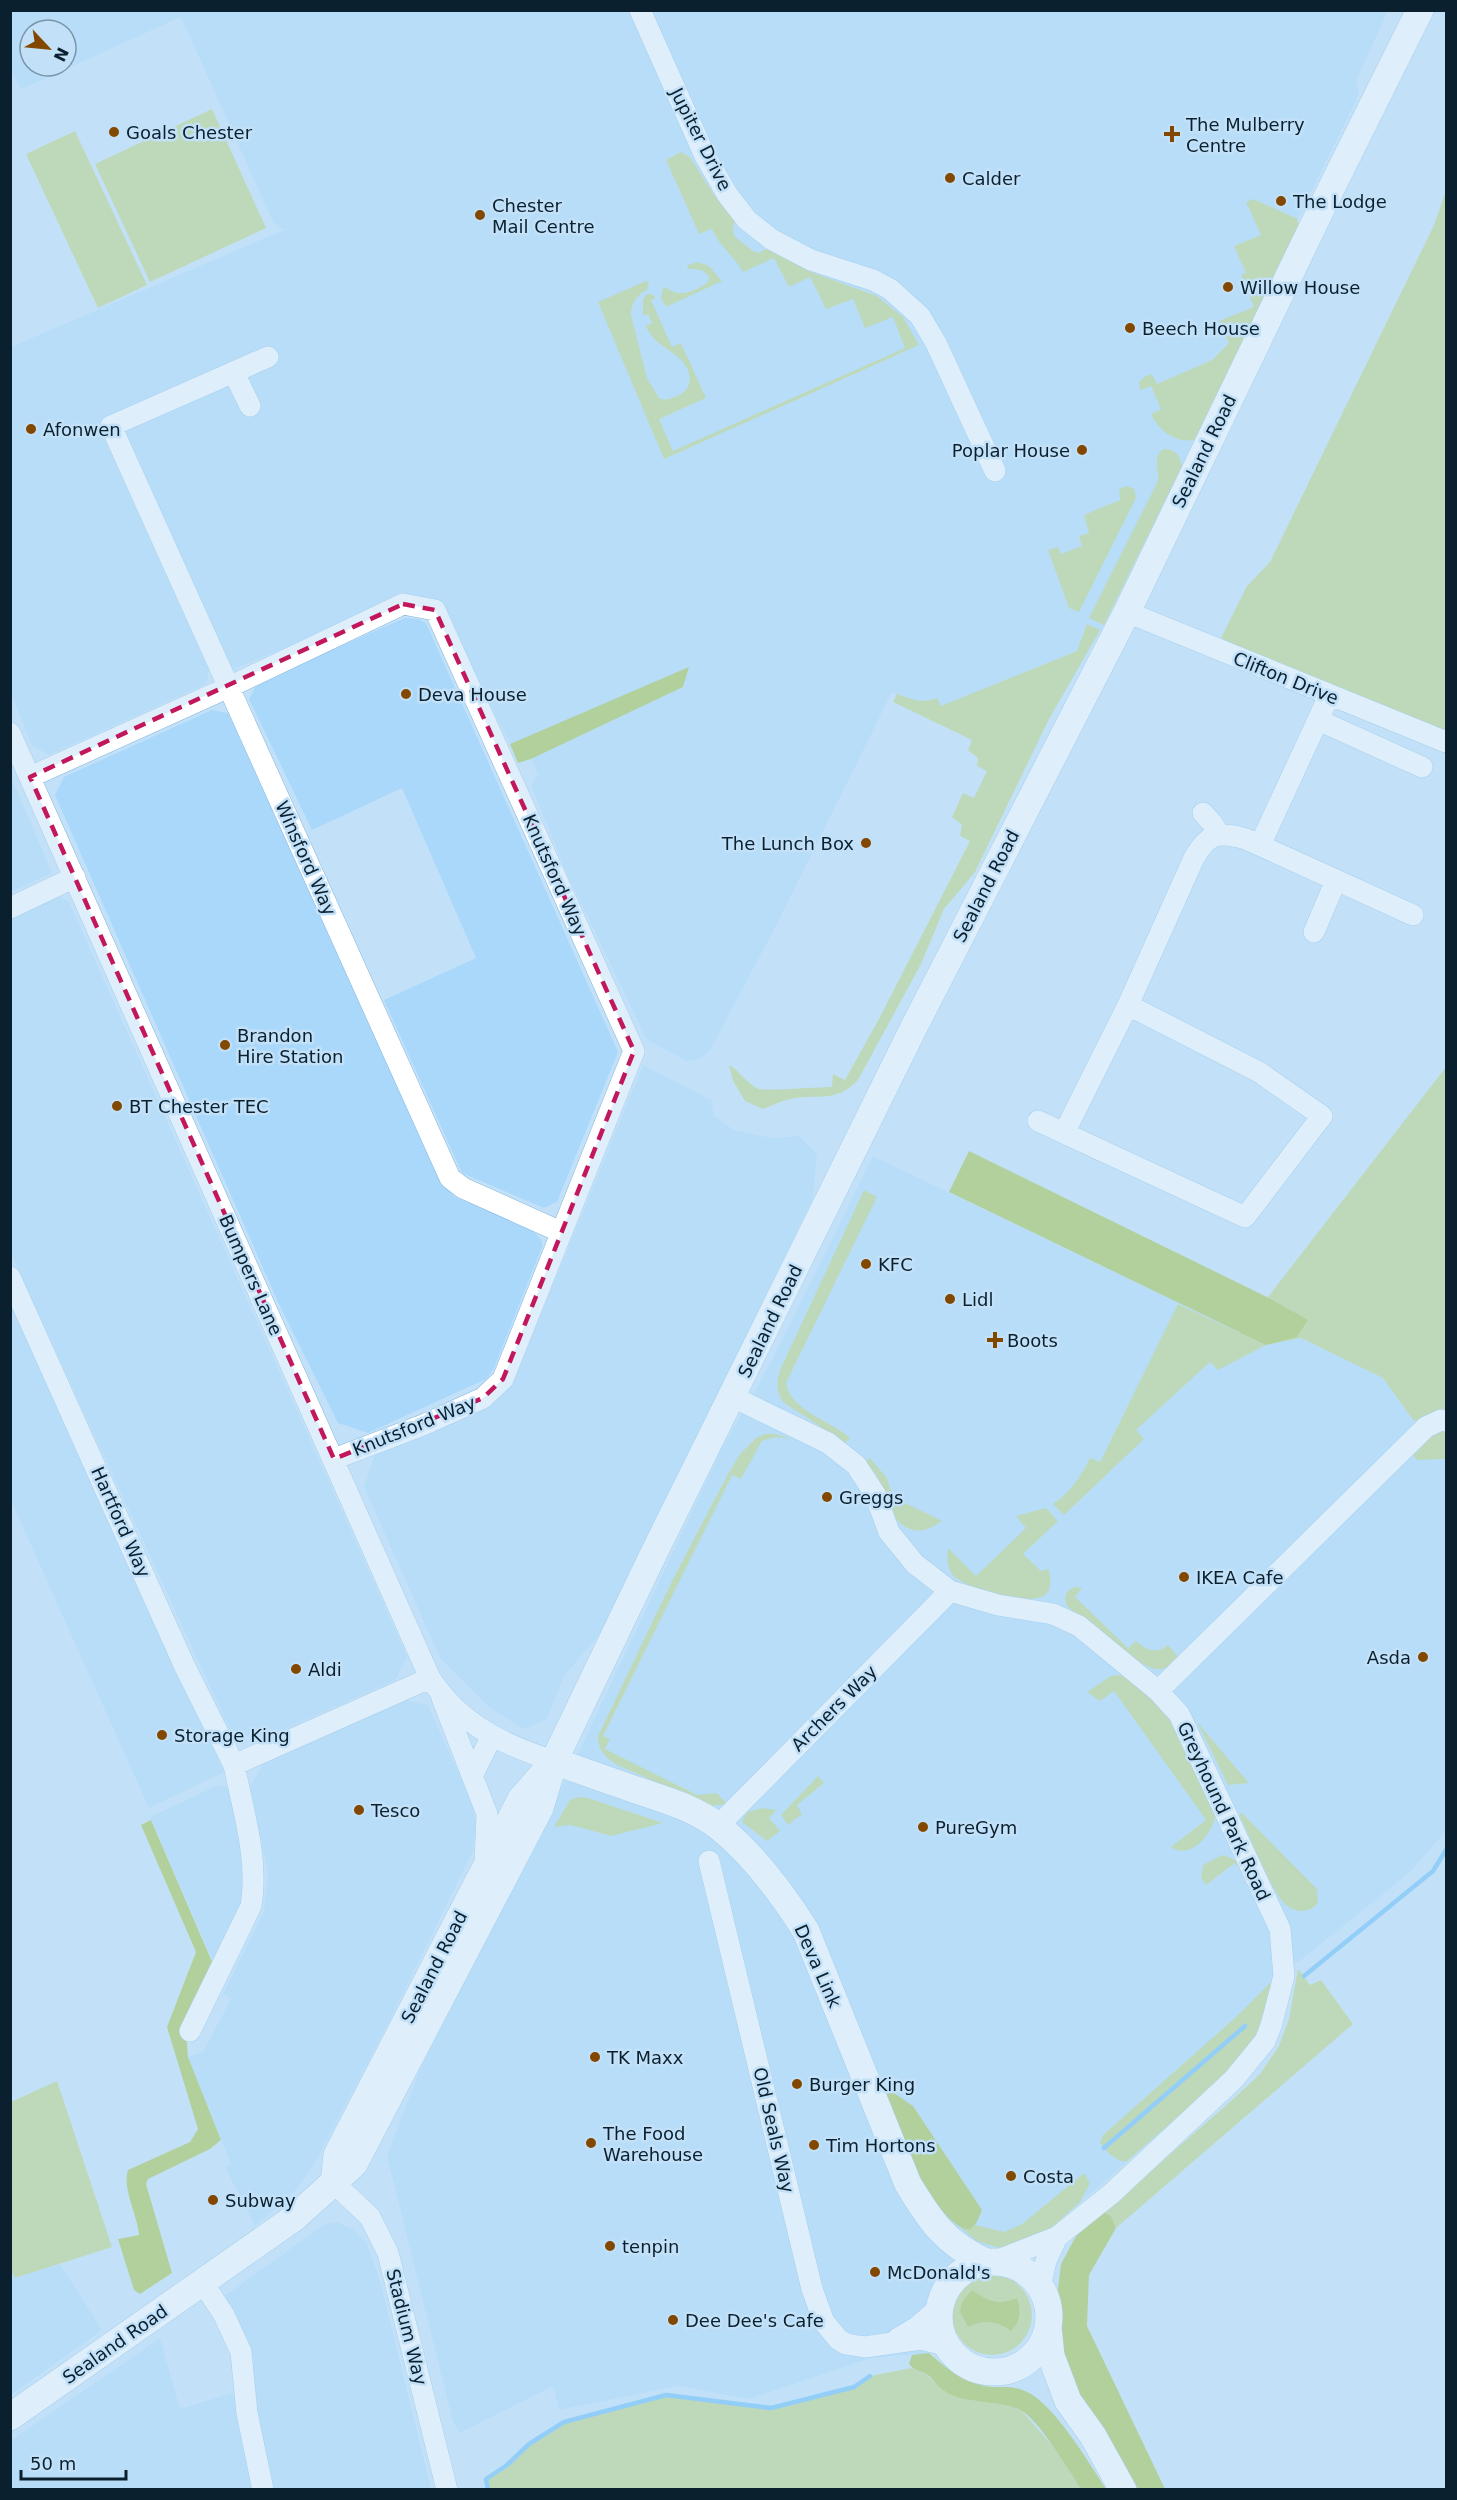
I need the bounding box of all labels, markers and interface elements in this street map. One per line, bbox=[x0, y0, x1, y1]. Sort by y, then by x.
north arrow bbox=[18, 18, 78, 78]
text: N bbox=[50, 44, 73, 65]
street label: Jupiter Drive bbox=[666, 83, 736, 194]
place label: The Mulberry Centre bbox=[1185, 114, 1305, 156]
place label: Goals Chester bbox=[126, 122, 253, 143]
marker: Goals Chester bbox=[107, 125, 121, 139]
marker: The Mulberry Centre bbox=[1163, 125, 1181, 143]
place label: Calder bbox=[962, 168, 1021, 189]
marker: Calder bbox=[943, 171, 957, 185]
place label: The Lodge bbox=[1292, 191, 1387, 212]
marker: The Lodge bbox=[1274, 194, 1288, 208]
place label: Chester Mail Centre bbox=[492, 195, 594, 237]
marker: Chester Mail Centre bbox=[473, 208, 487, 222]
place label: Willow House bbox=[1240, 277, 1360, 298]
marker: Willow House bbox=[1221, 280, 1235, 294]
place label: Beech House bbox=[1142, 318, 1260, 339]
marker: Beech House bbox=[1123, 321, 1137, 335]
street label: Sealand Road bbox=[1168, 391, 1240, 511]
place label: Afonwen bbox=[43, 419, 121, 440]
marker: Afonwen bbox=[24, 422, 38, 436]
place label: Poplar House bbox=[952, 440, 1070, 461]
marker: Poplar House bbox=[1075, 443, 1089, 457]
street label: Clifton Drive bbox=[1230, 647, 1342, 709]
place label: Deva House bbox=[418, 684, 527, 705]
marker: Deva House bbox=[399, 687, 413, 701]
street label: Winsford Way bbox=[271, 797, 341, 919]
street label: Knutsford Way bbox=[519, 811, 591, 939]
street label: Sealand Road bbox=[949, 826, 1023, 946]
place label: The Lunch Box bbox=[721, 833, 854, 854]
marker: The Lunch Box bbox=[859, 836, 873, 850]
place label: Brandon Hire Station bbox=[237, 1025, 343, 1067]
marker: Brandon Hire Station bbox=[218, 1038, 232, 1052]
place label: BT Chester TEC bbox=[129, 1096, 269, 1117]
marker: BT Chester TEC bbox=[110, 1099, 124, 1113]
street label: Bumpers Lane bbox=[215, 1211, 287, 1339]
place label: KFC bbox=[878, 1254, 913, 1275]
marker: KFC bbox=[859, 1257, 873, 1271]
street label: Sealand Road bbox=[734, 1261, 806, 1381]
place label: Lidl bbox=[962, 1289, 993, 1310]
marker: Lidl bbox=[943, 1292, 957, 1306]
place label: Boots bbox=[1007, 1330, 1058, 1351]
marker: Boots bbox=[988, 1333, 1002, 1347]
street label: Knutsford Way bbox=[349, 1392, 479, 1460]
street label: Hartford Way bbox=[87, 1463, 155, 1581]
place label: Greggs bbox=[839, 1487, 903, 1508]
marker: Greggs bbox=[820, 1490, 834, 1504]
place label: IKEA Cafe bbox=[1196, 1567, 1284, 1588]
marker: IKEA Cafe bbox=[1177, 1570, 1191, 1584]
place label: Asda bbox=[1367, 1647, 1411, 1668]
marker: Asda bbox=[1416, 1650, 1430, 1664]
place label: Aldi bbox=[308, 1659, 342, 1680]
street label: Archers Way bbox=[787, 1661, 881, 1755]
marker: Aldi bbox=[289, 1662, 303, 1676]
street label: Greyhound Park Road bbox=[1173, 1718, 1275, 1904]
place label: Storage King bbox=[174, 1725, 290, 1746]
marker: Storage King bbox=[155, 1728, 169, 1742]
place label: Tesco bbox=[370, 1800, 420, 1821]
marker: Tesco bbox=[352, 1803, 366, 1817]
place label: PureGym bbox=[935, 1817, 1017, 1838]
marker: PureGym bbox=[916, 1820, 930, 1834]
street label: Sealand Road bbox=[397, 1907, 471, 2027]
street label: Deva Link bbox=[790, 1921, 846, 2012]
place label: TK Maxx bbox=[606, 2047, 684, 2068]
marker: TK Maxx bbox=[588, 2050, 602, 2064]
street label: Old Seals Way bbox=[749, 2065, 799, 2195]
place label: Burger King bbox=[809, 2074, 915, 2095]
marker: Burger King bbox=[790, 2077, 804, 2091]
place label: The Food Warehouse bbox=[602, 2123, 703, 2165]
place label: Tim Hortons bbox=[825, 2135, 936, 2156]
marker: The Food Warehouse bbox=[584, 2136, 598, 2150]
marker: Tim Hortons bbox=[807, 2138, 821, 2152]
place label: Costa bbox=[1023, 2166, 1074, 2187]
marker: Costa bbox=[1004, 2169, 1018, 2183]
place label: Subway bbox=[225, 2190, 296, 2211]
marker: Subway bbox=[206, 2193, 220, 2207]
place label: tenpin bbox=[622, 2236, 679, 2257]
marker: tenpin bbox=[603, 2239, 617, 2253]
place label: McDonald's bbox=[887, 2262, 991, 2283]
marker: McDonald's bbox=[868, 2265, 882, 2279]
street label: Stadium Way bbox=[382, 2267, 432, 2388]
street label: Sealand Road bbox=[58, 2300, 172, 2388]
place label: Dee Dee's Cafe bbox=[685, 2310, 824, 2331]
marker: Dee Dee's Cafe bbox=[666, 2313, 680, 2327]
scale bar bbox=[21, 2443, 126, 2481]
text: 50 m bbox=[30, 2453, 76, 2474]

